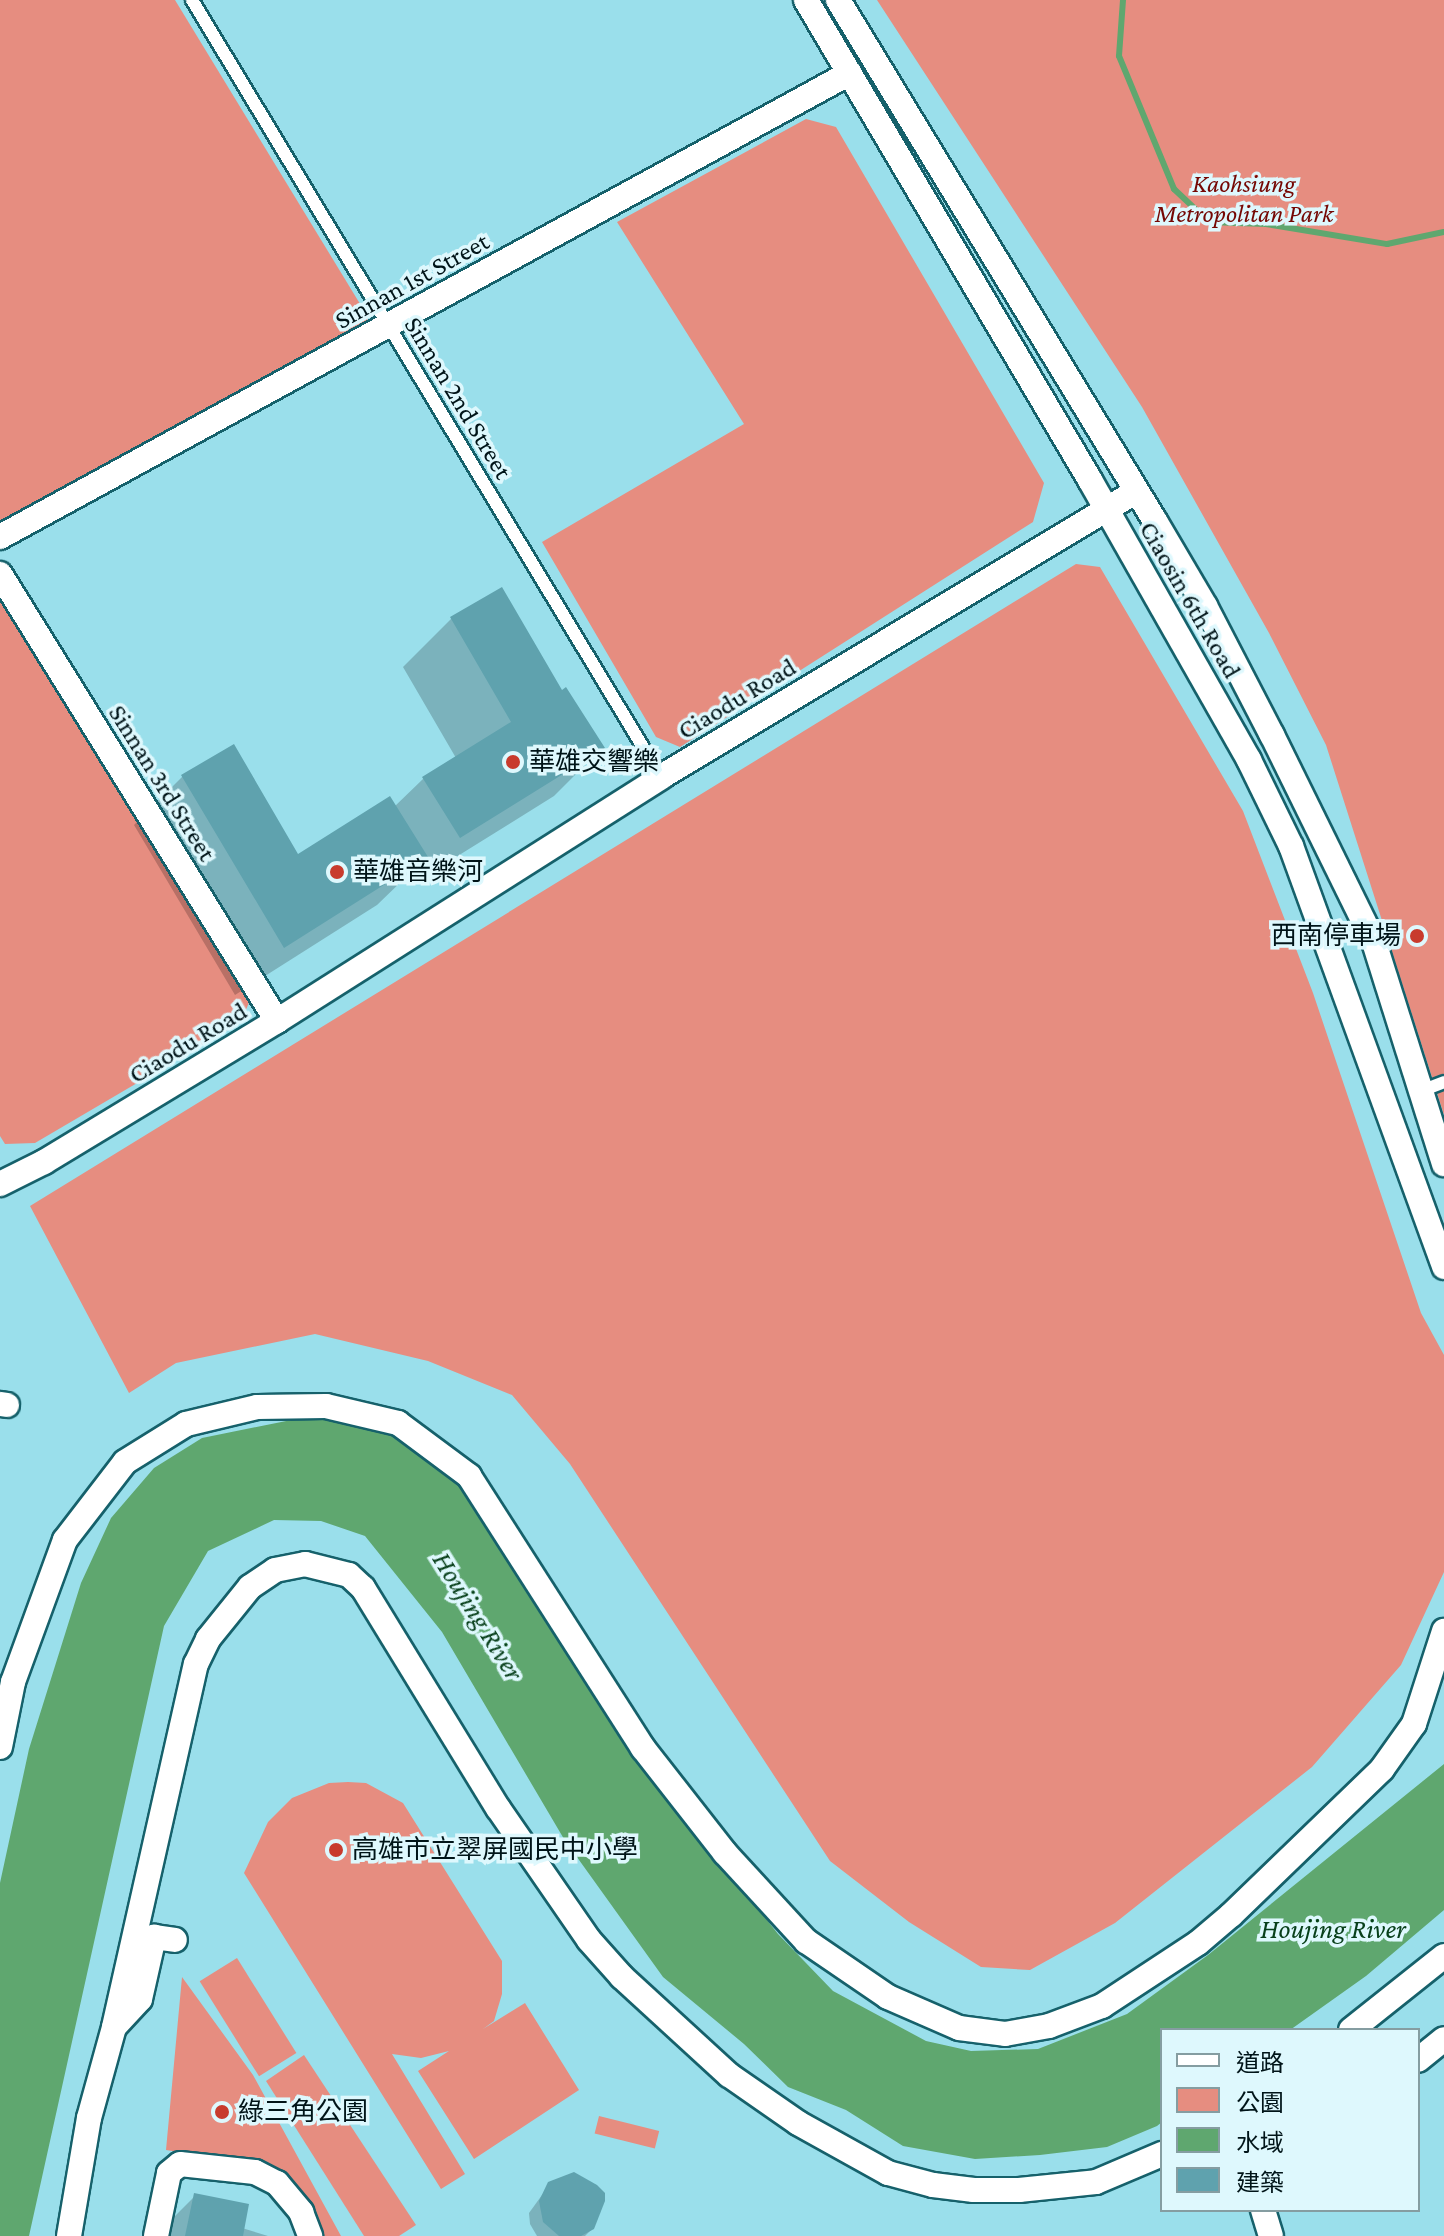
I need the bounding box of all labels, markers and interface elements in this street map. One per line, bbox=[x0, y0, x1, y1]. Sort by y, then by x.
park label: Kaohsiung Metropolitan Park bbox=[1155, 168, 1333, 230]
street label: Sinnan 1st Street bbox=[330, 226, 494, 336]
street label: Sinnan 2nd Street bbox=[397, 311, 519, 485]
street label: Ciaosin 6th Road bbox=[1132, 516, 1248, 684]
street label: Ciaodu Road bbox=[672, 652, 802, 746]
street label: Sinnan 3rd Street bbox=[102, 699, 222, 867]
place label: 華雄交響樂 bbox=[529, 746, 659, 778]
marker: 華雄交響樂 bbox=[504, 753, 522, 771]
place label: 華雄音樂河 bbox=[353, 856, 483, 888]
marker: 華雄音樂河 bbox=[328, 863, 346, 881]
place label: 西南停車場 bbox=[1271, 920, 1401, 952]
marker: 西南停車場 bbox=[1408, 927, 1426, 945]
street label: Ciaodu Road bbox=[123, 996, 253, 1090]
water label: Houjing River bbox=[425, 1545, 531, 1687]
place label: 高雄市立翠屏國民中小學 bbox=[352, 1834, 638, 1866]
marker: 高雄市立翠屏國民中小學 bbox=[327, 1841, 345, 1859]
water label: Houjing River bbox=[1260, 1912, 1406, 1946]
legend bbox=[1160, 2028, 1420, 2212]
text: 道路 bbox=[1236, 2049, 1284, 2076]
text: 公園 bbox=[1236, 2089, 1284, 2116]
place label: 綠三角公園 bbox=[238, 2096, 368, 2128]
marker: 綠三角公園 bbox=[213, 2103, 231, 2121]
text: 水域 bbox=[1236, 2129, 1284, 2156]
text: 建築 bbox=[1236, 2169, 1284, 2196]

